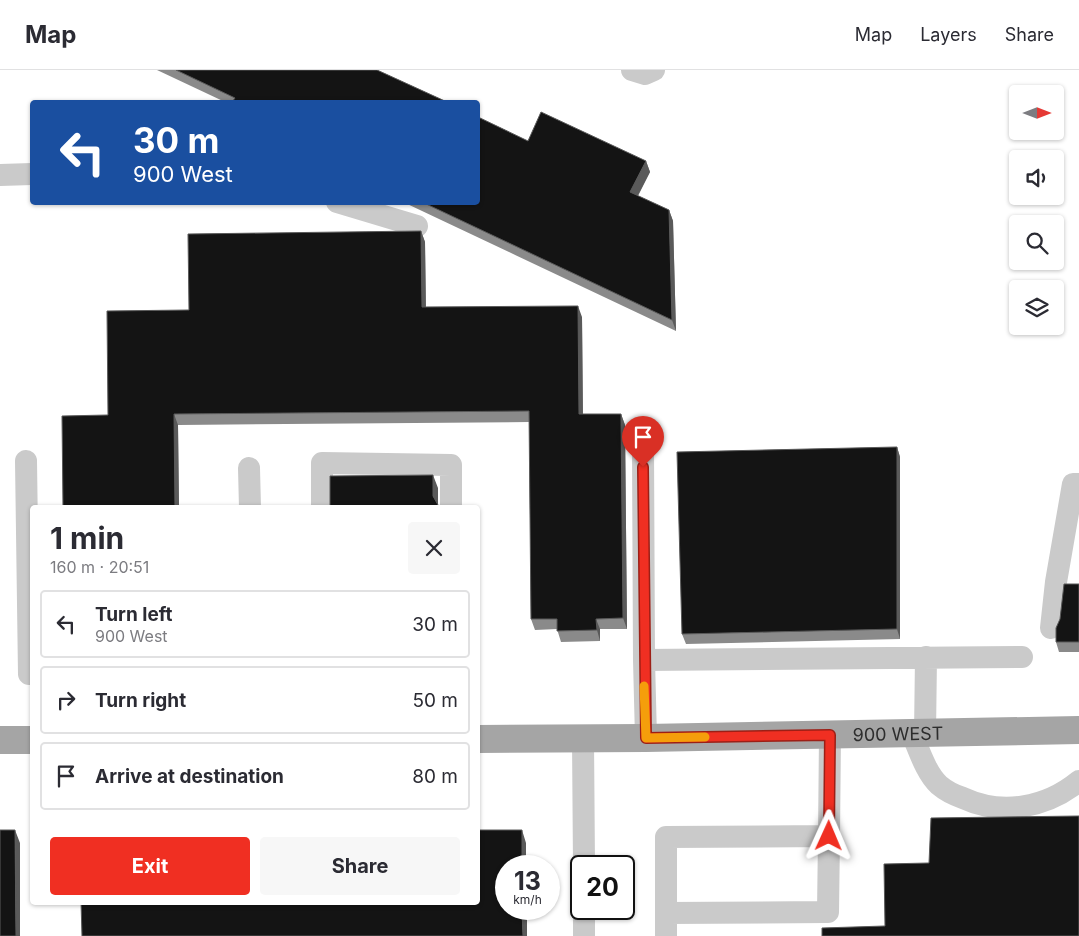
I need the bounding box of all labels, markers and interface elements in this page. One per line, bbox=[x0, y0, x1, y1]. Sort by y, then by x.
text: Map bbox=[25, 20, 76, 49]
text: Map bbox=[855, 24, 892, 45]
text: Layers bbox=[920, 24, 977, 45]
text: Share bbox=[1005, 24, 1054, 45]
north arrow bbox=[1009, 85, 1064, 140]
map controls bbox=[1009, 85, 1064, 335]
text: 30 m bbox=[133, 119, 219, 161]
icon: left bbox=[50, 120, 115, 185]
button: sound bbox=[1009, 150, 1064, 205]
text: 900 West bbox=[133, 161, 233, 187]
button: search bbox=[1009, 215, 1064, 270]
button: layers bbox=[1009, 280, 1064, 335]
pin bbox=[622, 416, 664, 467]
icon: arrive bbox=[629, 423, 657, 451]
text: 1 min bbox=[50, 520, 124, 556]
button: close bbox=[408, 522, 460, 574]
text: 160 m · 20:51 bbox=[50, 557, 149, 577]
text: Turn left bbox=[95, 603, 173, 626]
icon: left bbox=[52, 610, 80, 638]
text: 30 m bbox=[412, 613, 458, 636]
text: 900 West bbox=[95, 626, 168, 646]
icon: right bbox=[52, 686, 80, 714]
text: Turn right bbox=[95, 689, 186, 712]
text: 50 m bbox=[412, 689, 458, 712]
street label: 900 WEST bbox=[852, 722, 943, 745]
icon: arrive bbox=[52, 762, 80, 790]
text: Arrive at destination bbox=[95, 765, 284, 788]
text: 80 m bbox=[412, 765, 458, 788]
position arrow bbox=[802, 809, 854, 861]
button: Exit bbox=[50, 837, 250, 895]
button: Share bbox=[260, 837, 460, 895]
speed limit sign: 20 bbox=[570, 855, 635, 920]
text: 13 bbox=[514, 866, 541, 896]
text: km/h bbox=[513, 892, 542, 907]

